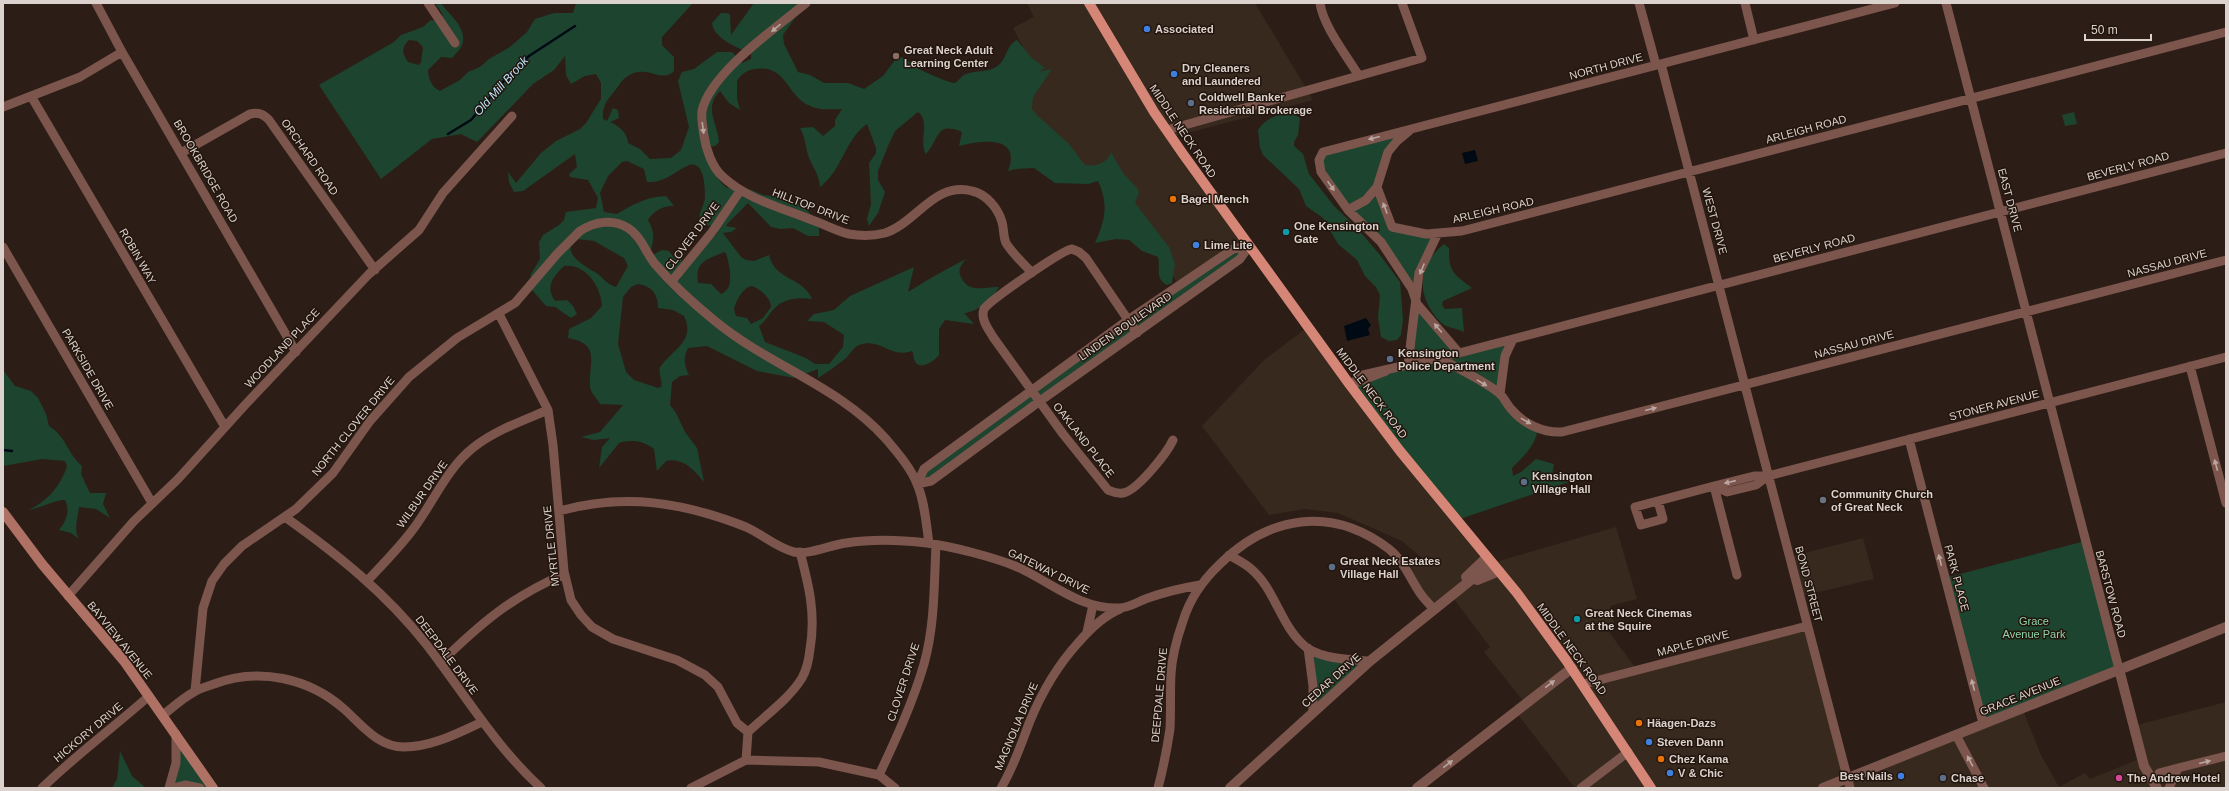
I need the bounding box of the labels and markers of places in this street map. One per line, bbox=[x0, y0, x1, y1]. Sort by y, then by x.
place label: Associated bbox=[1155, 23, 1214, 35]
marker: Associated bbox=[1142, 24, 1152, 34]
place label: Great Neck Adult Learning Center bbox=[904, 44, 993, 69]
marker: Great Neck Adult Learning Center bbox=[891, 51, 901, 61]
place label: Dry Cleaners and Laundered bbox=[1182, 62, 1261, 87]
marker: Dry Cleaners and Laundered bbox=[1169, 69, 1179, 79]
place label: Coldwell Banker Residental Brokerage bbox=[1199, 91, 1312, 116]
marker: Coldwell Banker Residental Brokerage bbox=[1186, 98, 1196, 108]
place label: Bagel Mench bbox=[1181, 193, 1249, 205]
marker: Bagel Mench bbox=[1168, 194, 1178, 204]
place label: One Kensington Gate bbox=[1294, 220, 1379, 245]
marker: One Kensington Gate bbox=[1281, 227, 1291, 237]
place label: Lime Lite bbox=[1204, 239, 1252, 251]
marker: Lime Lite bbox=[1191, 240, 1201, 250]
place label: Kensington Police Department bbox=[1398, 347, 1495, 372]
marker: Kensington Police Department bbox=[1385, 354, 1395, 364]
place label: Kensington Village Hall bbox=[1532, 470, 1593, 495]
marker: Kensington Village Hall bbox=[1519, 477, 1529, 487]
place label: Community Church of Great Neck bbox=[1831, 488, 1933, 513]
marker: Community Church of Great Neck bbox=[1818, 495, 1828, 505]
place label: Great Neck Estates Village Hall bbox=[1340, 555, 1440, 580]
marker: Great Neck Estates Village Hall bbox=[1327, 562, 1337, 572]
place label: Great Neck Cinemas at the Squire bbox=[1585, 607, 1692, 632]
marker: Great Neck Cinemas at the Squire bbox=[1572, 614, 1582, 624]
place label: Häagen-Dazs bbox=[1647, 717, 1716, 729]
marker: Häagen-Dazs bbox=[1634, 718, 1644, 728]
place label: Steven Dann bbox=[1657, 736, 1724, 748]
marker: Steven Dann bbox=[1644, 737, 1654, 747]
place label: Chez Kama bbox=[1669, 753, 1729, 765]
marker: Chez Kama bbox=[1656, 754, 1666, 764]
place label: V & Chic bbox=[1678, 767, 1723, 779]
marker: V & Chic bbox=[1665, 768, 1675, 778]
place label: Best Nails bbox=[1840, 770, 1893, 782]
marker: Best Nails bbox=[1896, 771, 1906, 781]
place label: Chase bbox=[1951, 772, 1984, 784]
place label: The Andrew Hotel bbox=[2127, 772, 2220, 784]
marker: Chase bbox=[1938, 773, 1948, 783]
marker: The Andrew Hotel bbox=[2114, 773, 2124, 783]

